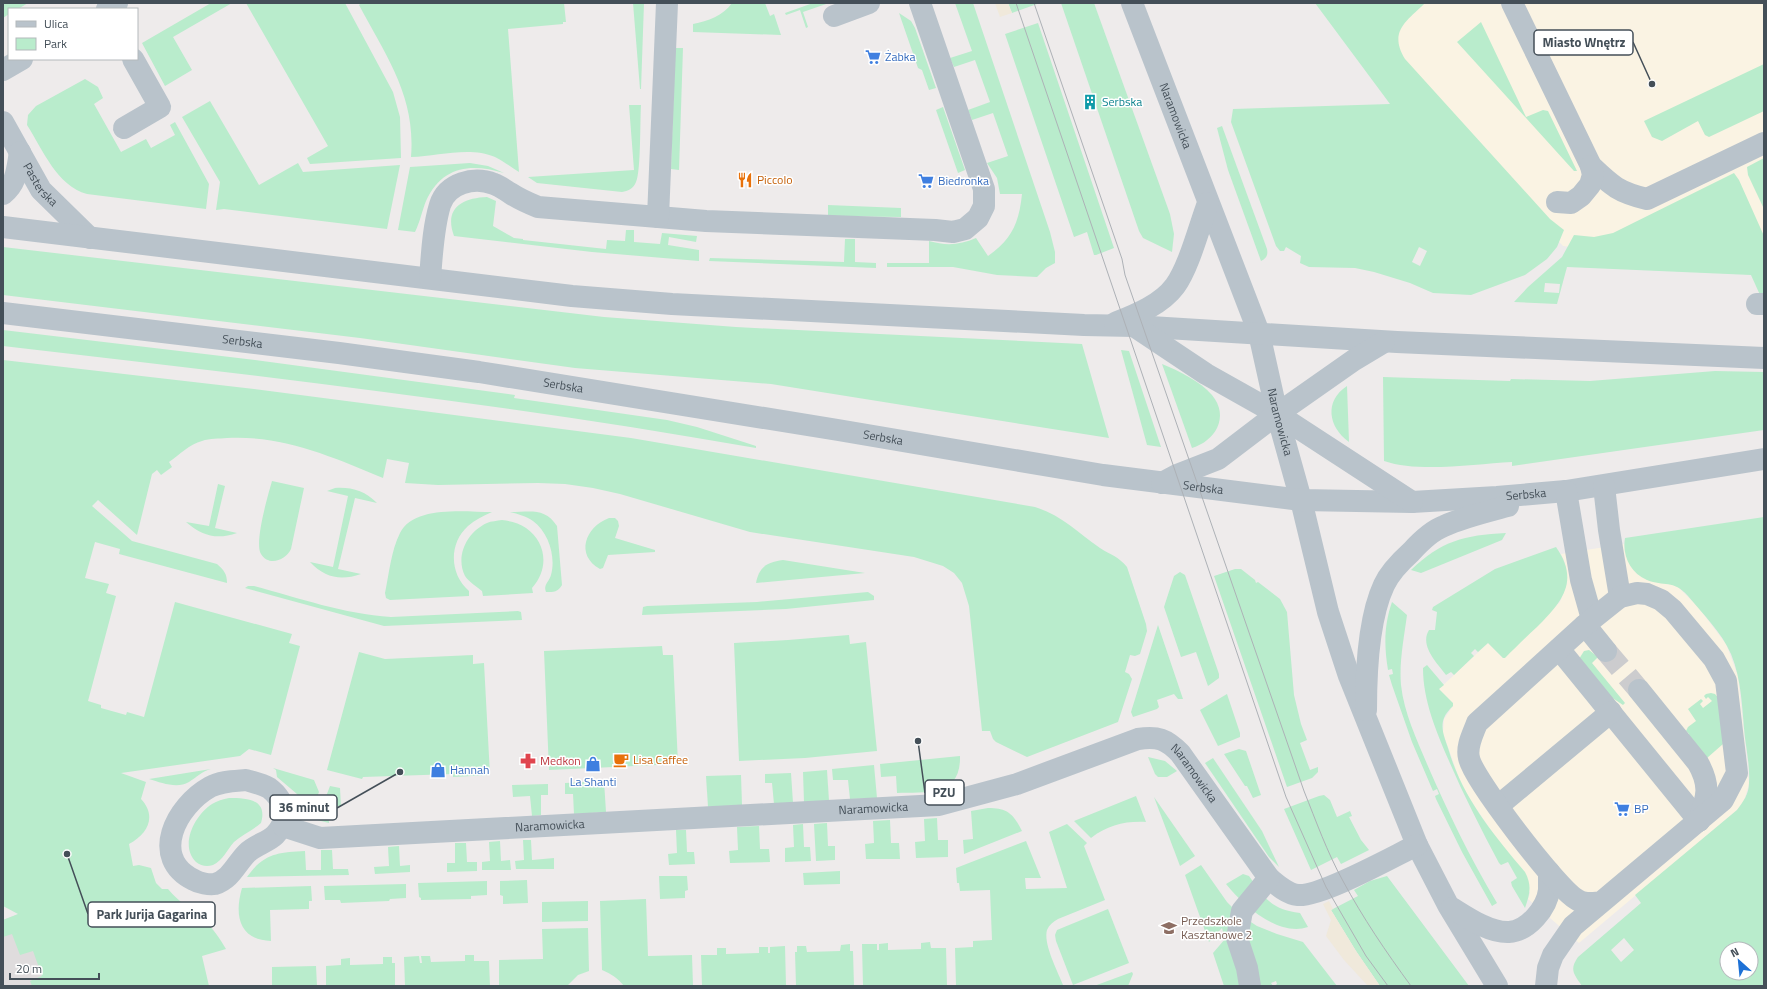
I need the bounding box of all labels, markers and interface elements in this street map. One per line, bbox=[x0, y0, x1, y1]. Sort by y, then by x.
legend bbox=[8, 8, 138, 60]
text: Ulica bbox=[44, 14, 68, 33]
callout: Miasto Wnętrz bbox=[1534, 30, 1633, 55]
text: Miasto Wnętrz bbox=[1542, 32, 1626, 52]
text: Park bbox=[44, 34, 67, 53]
place label: Żabka bbox=[885, 47, 915, 66]
supermarket icon: Żabka bbox=[864, 48, 882, 66]
street label: Naramowicka bbox=[1155, 80, 1197, 152]
place label: Serbska bbox=[1102, 92, 1142, 111]
building icon: Serbska bbox=[1081, 93, 1099, 111]
street label: Pasterska bbox=[18, 159, 63, 211]
place label: Piccolo bbox=[757, 170, 793, 189]
restaurant icon: Piccolo bbox=[736, 171, 754, 189]
place label: Biedronka bbox=[938, 171, 989, 190]
supermarket icon: Biedronka bbox=[917, 172, 935, 190]
street label: Serbska bbox=[221, 329, 264, 353]
street label: Serbska bbox=[542, 373, 585, 398]
street label: Naramowicka bbox=[1263, 386, 1298, 458]
street label: Serbska bbox=[862, 424, 905, 450]
street label: Serbska bbox=[1182, 475, 1224, 499]
street label: Serbska bbox=[1505, 483, 1547, 505]
street label: Naramowicka bbox=[1167, 739, 1223, 807]
place label: Lisa Caffee bbox=[633, 750, 688, 769]
place label: Medkon bbox=[540, 751, 581, 770]
cafe icon: Lisa Caffee bbox=[612, 751, 630, 769]
pharmacy icon: Medkon bbox=[519, 752, 537, 770]
shop icon: La Shanti bbox=[584, 755, 602, 773]
place label: Hannah bbox=[450, 760, 489, 779]
shop icon: Hannah bbox=[429, 761, 447, 779]
place label: La Shanti bbox=[570, 772, 616, 791]
callout: PZU bbox=[925, 780, 964, 805]
text: PZU bbox=[932, 782, 956, 802]
callout: 36 minut bbox=[270, 795, 337, 820]
text: 36 minut bbox=[279, 797, 330, 817]
street label: Naramowicka bbox=[838, 797, 908, 819]
place label: BP bbox=[1634, 799, 1649, 818]
supermarket icon: BP bbox=[1613, 800, 1631, 818]
street label: Naramowicka bbox=[515, 814, 585, 837]
callout: Park Jurija Gagarina bbox=[88, 902, 215, 927]
text: Park Jurija Gagarina bbox=[97, 904, 208, 924]
place label: Przedszkole Kasztanowe 2 bbox=[1181, 911, 1252, 944]
school or university icon: Przedszkole Kasztanowe 2 bbox=[1160, 919, 1178, 937]
north arrow bbox=[1719, 941, 1759, 981]
text: N bbox=[1727, 943, 1741, 961]
scale bar bbox=[10, 955, 99, 981]
text: 20 m bbox=[16, 959, 42, 978]

